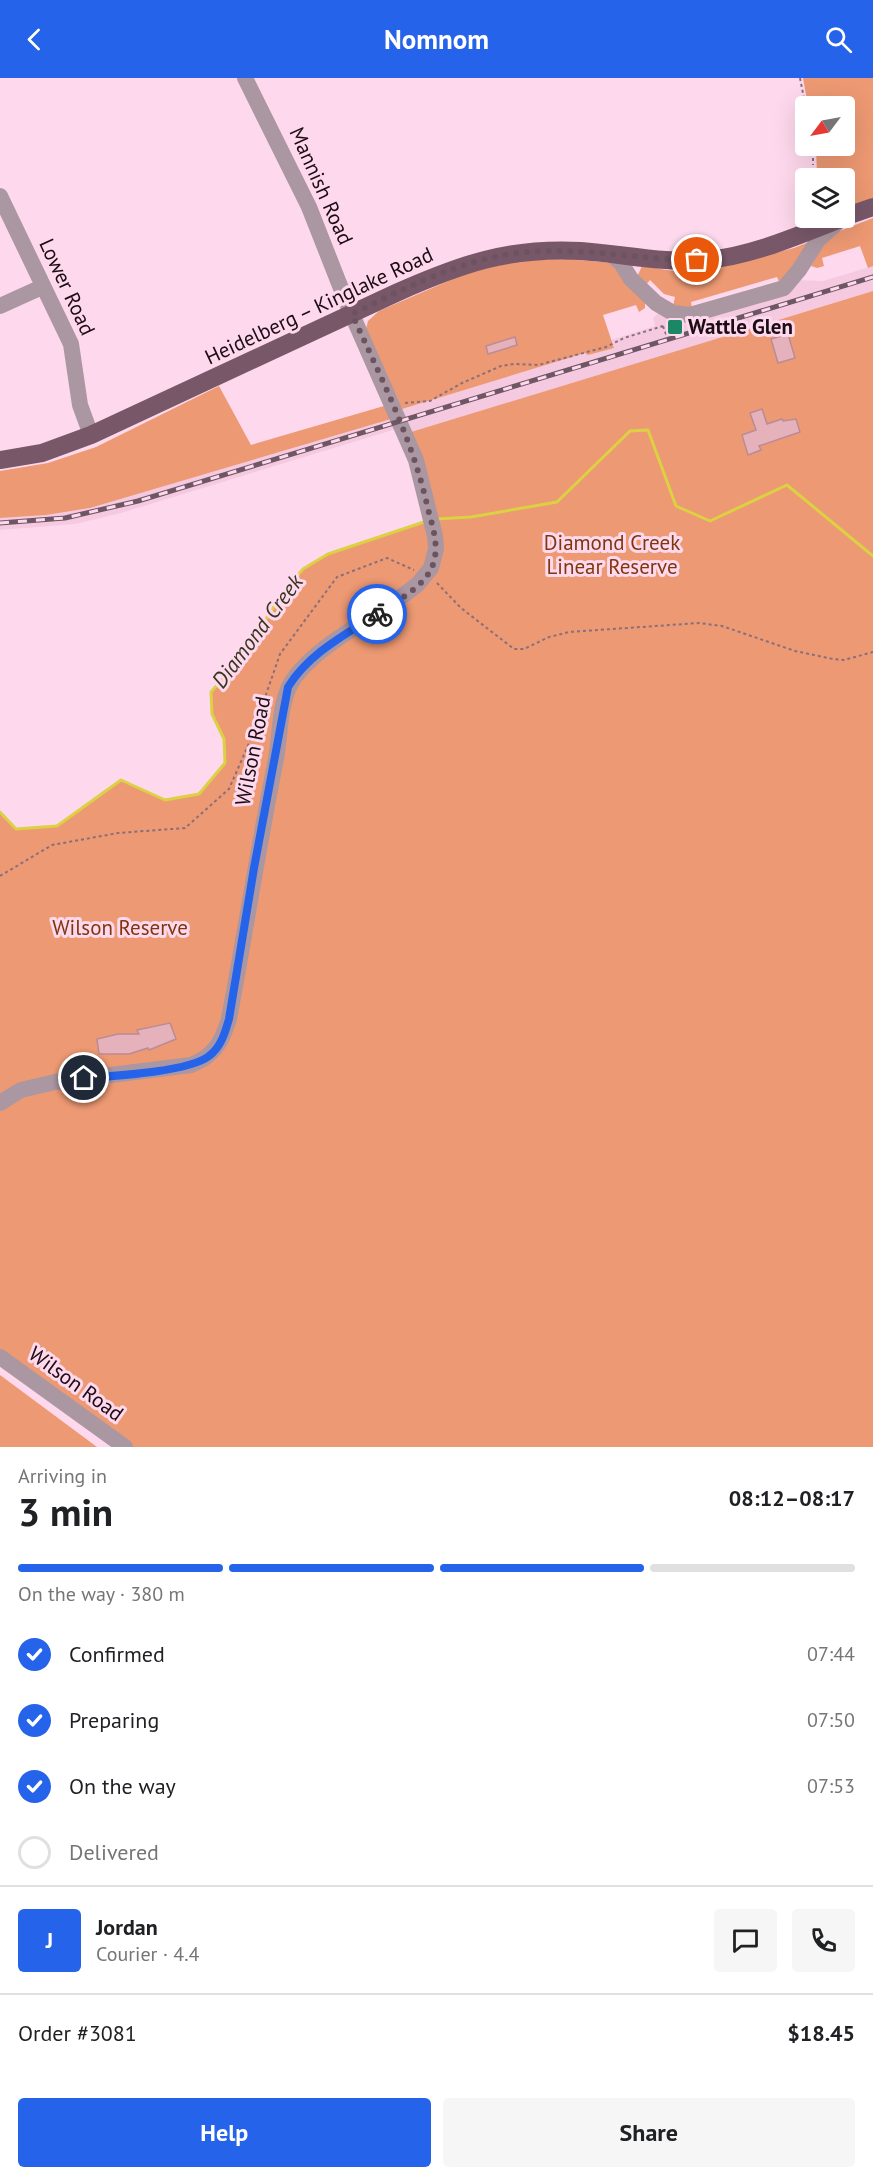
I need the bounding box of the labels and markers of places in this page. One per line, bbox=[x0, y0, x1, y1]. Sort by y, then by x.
pin bbox=[671, 234, 722, 285]
place label: Wattle Glen bbox=[688, 313, 793, 340]
marker: Wattle Glen bbox=[666, 318, 684, 336]
pin bbox=[58, 1052, 109, 1103]

